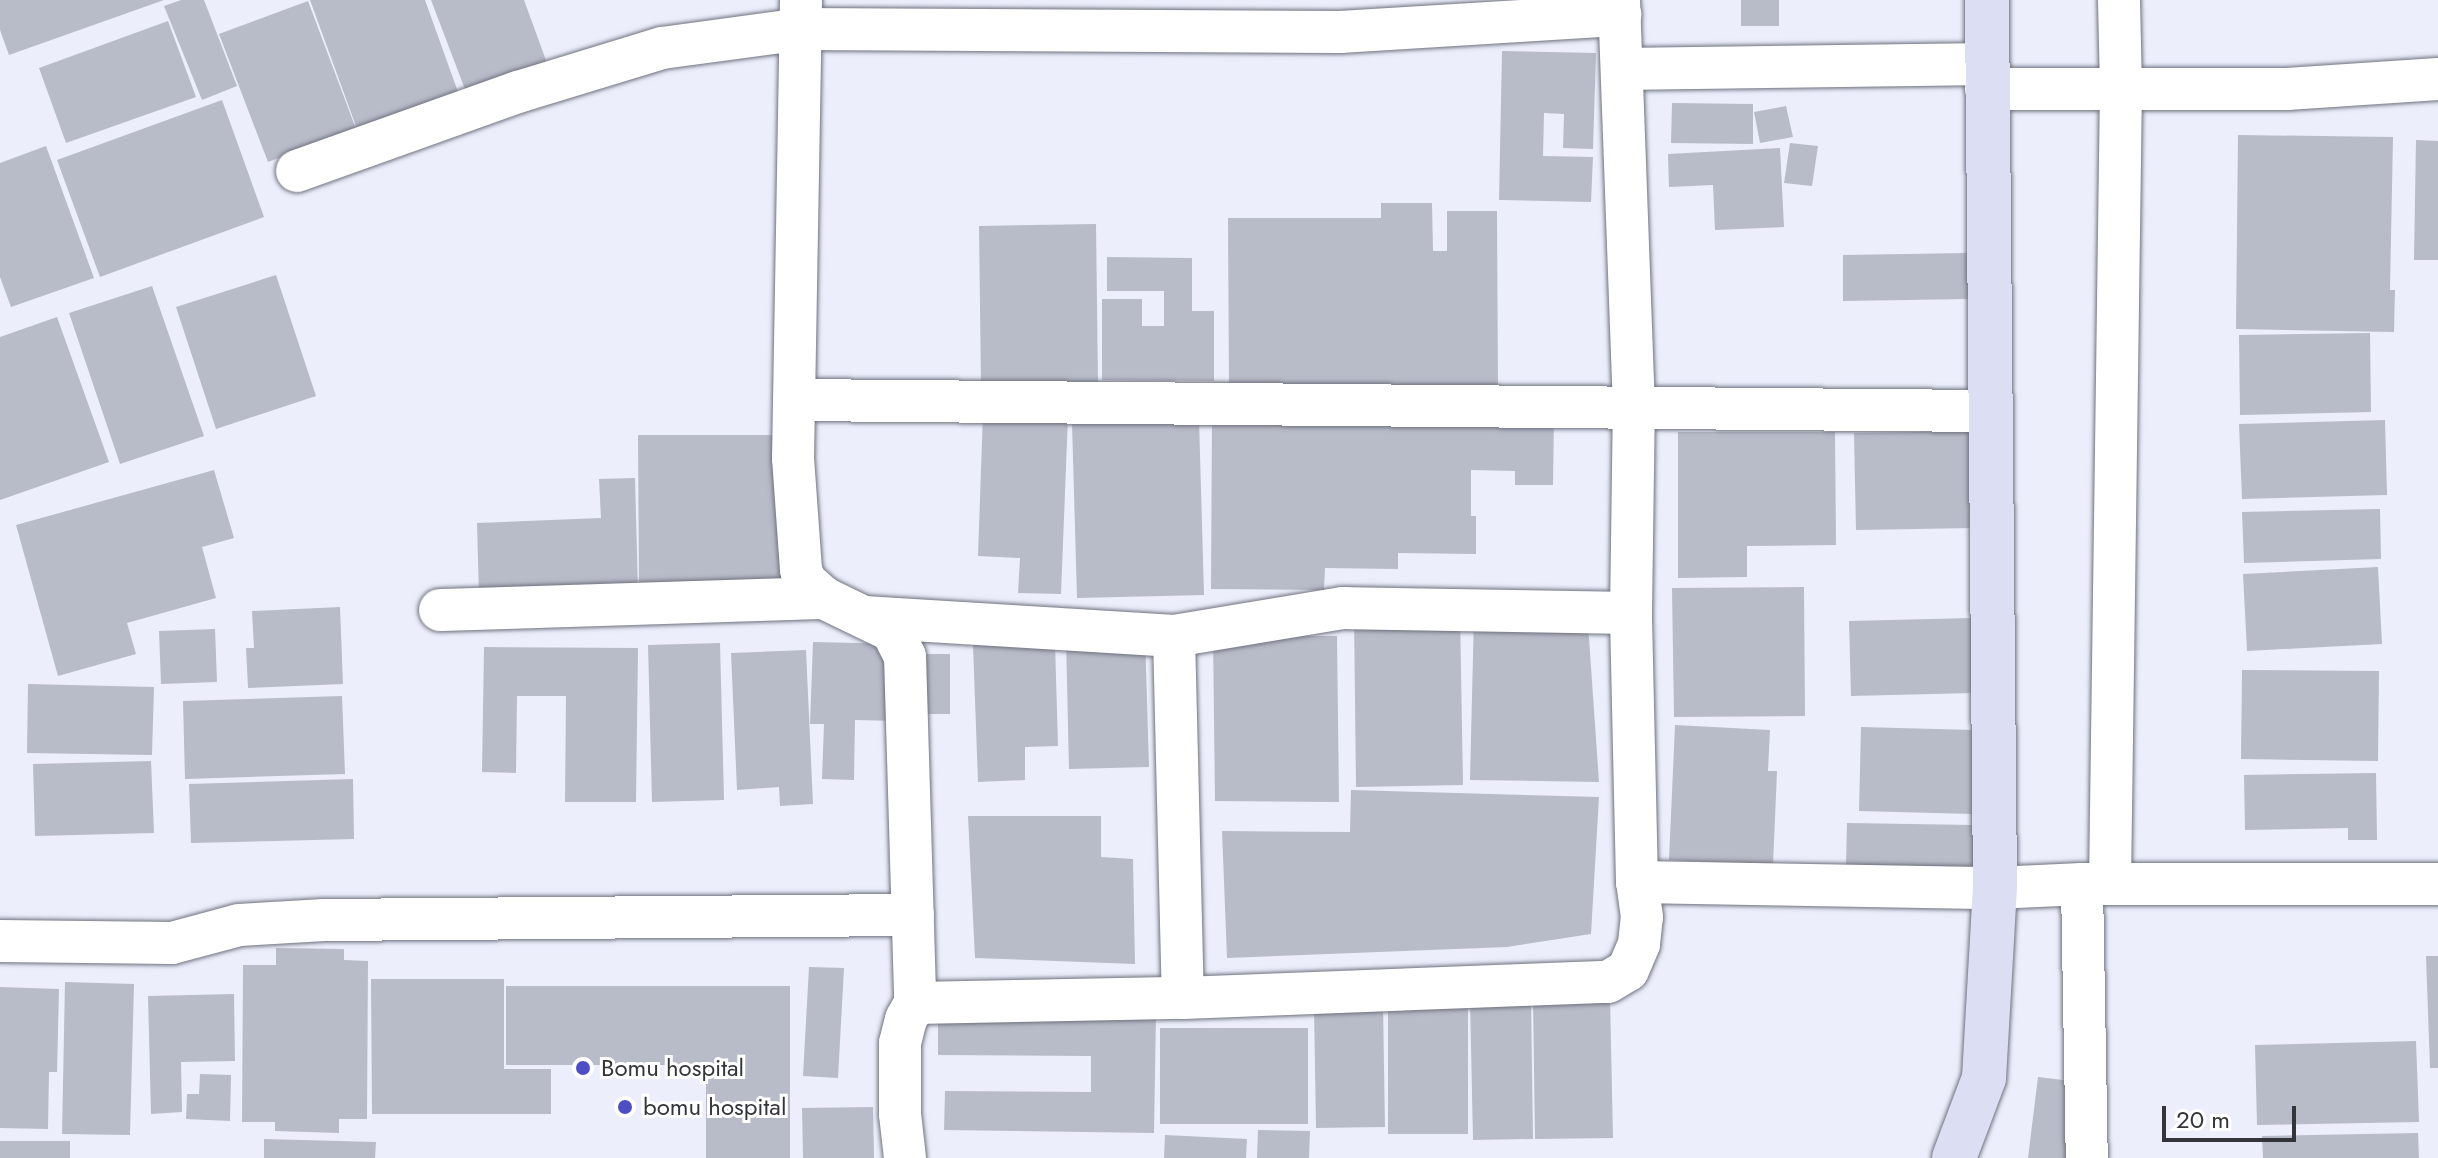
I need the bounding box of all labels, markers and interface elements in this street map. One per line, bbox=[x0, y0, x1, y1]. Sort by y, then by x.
place label: Bomu hospital bbox=[601, 1054, 744, 1082]
marker: Bomu hospital bbox=[572, 1057, 594, 1079]
scale bar bbox=[2166, 1090, 2300, 1140]
place label: bomu hospital bbox=[643, 1093, 786, 1121]
marker: bomu hospital bbox=[614, 1096, 636, 1118]
text: 20 m bbox=[2176, 1102, 2230, 1137]

